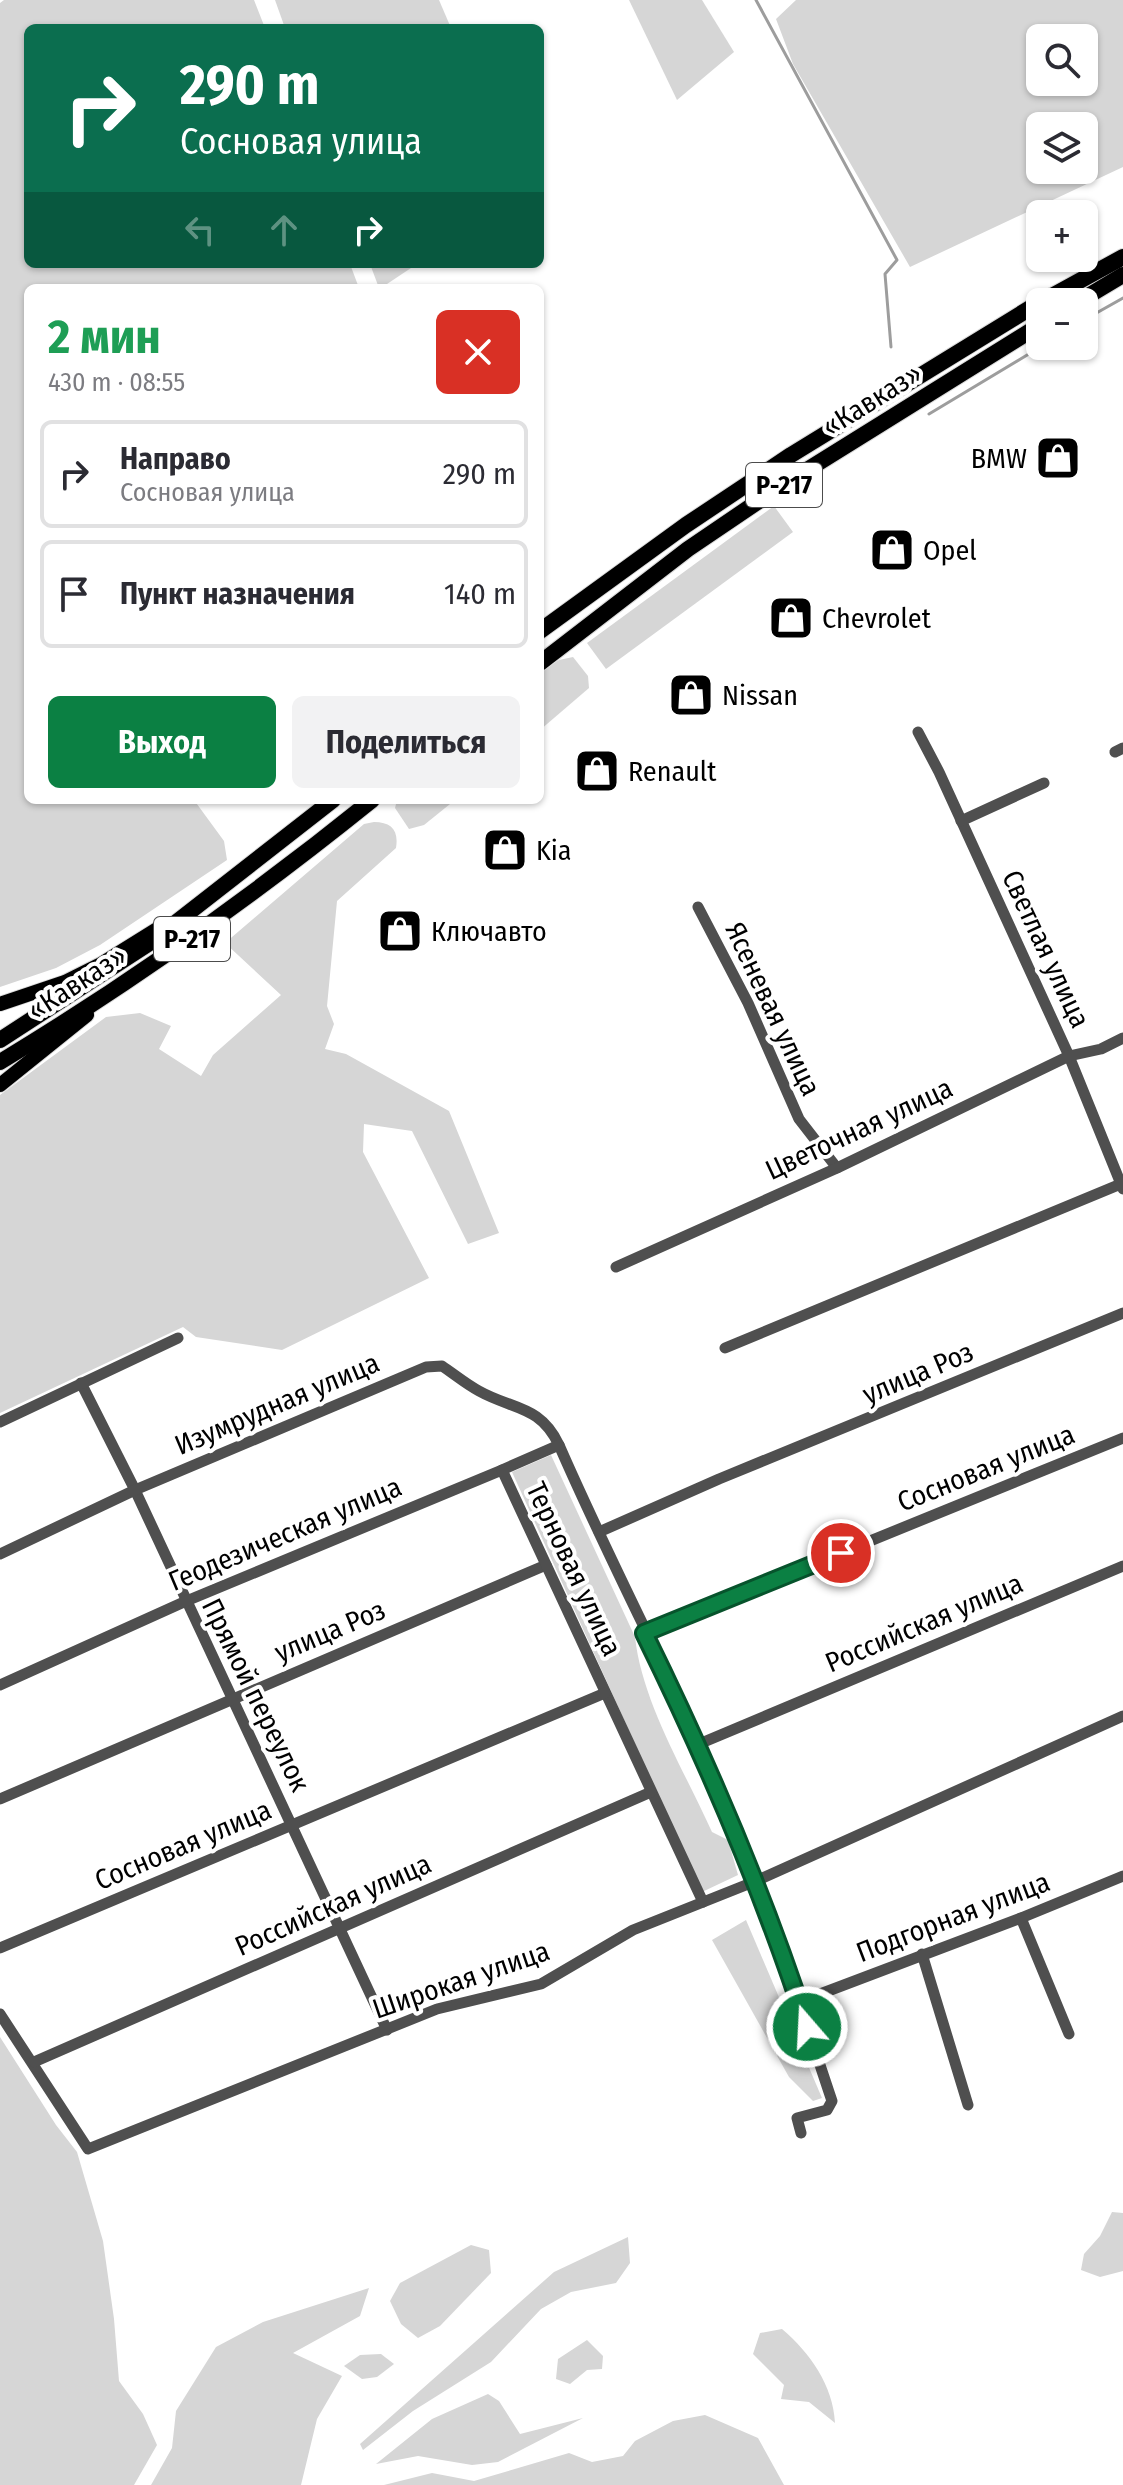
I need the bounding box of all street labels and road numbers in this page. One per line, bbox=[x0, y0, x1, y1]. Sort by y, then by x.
street label: «Кавказ» bbox=[816, 356, 928, 444]
road number: Р-217 bbox=[746, 463, 822, 507]
street label: Светлая улица bbox=[995, 865, 1097, 1033]
road number: Р-217 bbox=[154, 917, 230, 961]
street label: Ясеневая улица bbox=[718, 917, 828, 1101]
street label: «Кавказ» bbox=[21, 939, 133, 1027]
street label: Цветочная улица bbox=[760, 1071, 958, 1187]
street label: улица Роз bbox=[858, 1335, 978, 1411]
street label: Изумрудная улица bbox=[170, 1346, 384, 1462]
street label: Сосновая улица bbox=[893, 1417, 1079, 1519]
street label: Геодезическая улица bbox=[164, 1470, 406, 1598]
street label: Терновая улица bbox=[519, 1477, 629, 1661]
street label: Российская улица bbox=[820, 1567, 1028, 1679]
street label: Прямой переулок bbox=[195, 1593, 317, 1797]
street label: улица Роз bbox=[270, 1593, 390, 1669]
street label: Сосновая улица bbox=[90, 1793, 276, 1897]
street label: Российская улица bbox=[230, 1847, 436, 1963]
street label: Подгорная улица bbox=[852, 1865, 1054, 1969]
street label: Широкая улица bbox=[368, 1934, 554, 2026]

